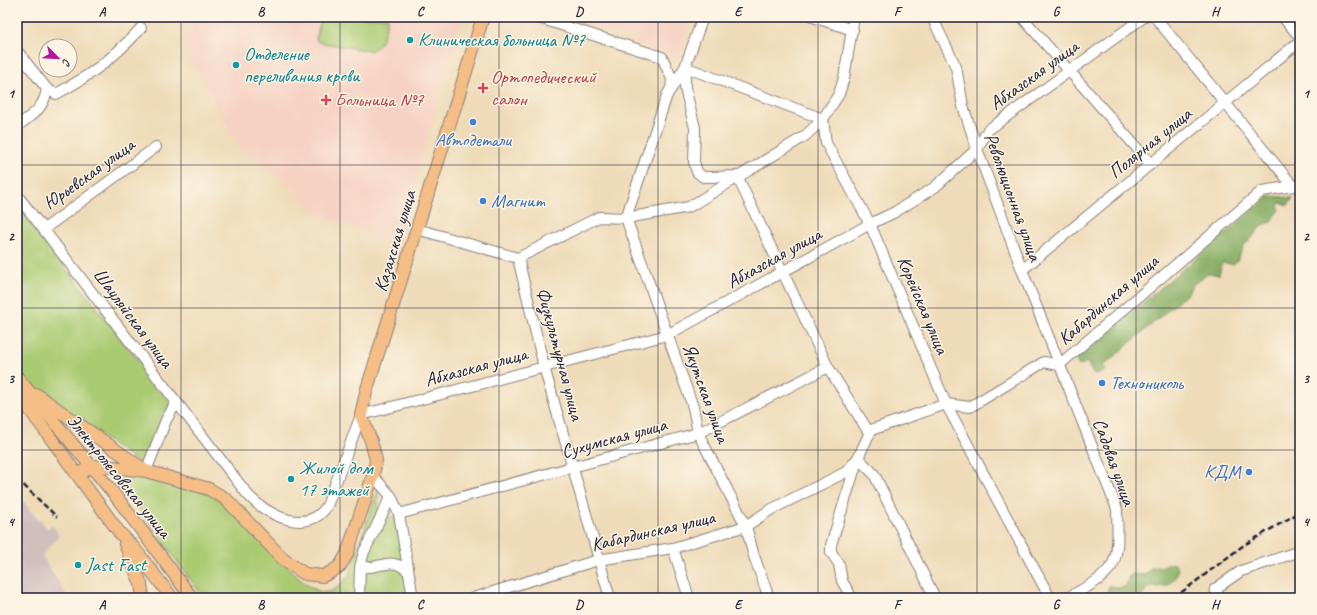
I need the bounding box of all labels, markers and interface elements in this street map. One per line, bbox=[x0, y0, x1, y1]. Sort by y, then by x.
text: A bbox=[99, 4, 107, 20]
text: B bbox=[258, 4, 266, 20]
text: C bbox=[417, 4, 425, 20]
text: D bbox=[575, 4, 584, 20]
text: E bbox=[735, 4, 744, 20]
text: F bbox=[894, 4, 903, 20]
text: G bbox=[1053, 4, 1061, 20]
text: H bbox=[1211, 4, 1221, 20]
place label: Клиническая больница №7 bbox=[418, 28, 586, 52]
street label: Абхазская улица bbox=[985, 33, 1085, 115]
marker: Клиническая больница №7 bbox=[405, 35, 415, 45]
north arrow bbox=[38, 38, 78, 78]
place label: Отделение переливания крови bbox=[244, 42, 361, 88]
text: С bbox=[59, 57, 75, 69]
marker: Отделение переливания крови bbox=[231, 60, 241, 70]
place label: Ортопедический салон bbox=[491, 65, 597, 111]
marker: Ортопедический салон bbox=[478, 83, 488, 93]
text: 1 bbox=[8, 86, 16, 102]
text: 1 bbox=[1303, 86, 1311, 102]
place label: Больница №7 bbox=[335, 88, 425, 112]
marker: Больница №7 bbox=[320, 94, 332, 106]
street label: Полярная улица bbox=[1103, 101, 1198, 184]
marker: Автодетали bbox=[468, 117, 478, 127]
place label: Автодетали bbox=[435, 128, 512, 152]
street label: Революционная улица bbox=[979, 130, 1048, 266]
street label: Юрьевская улица bbox=[39, 132, 141, 215]
street label: Казахская улица bbox=[368, 186, 422, 294]
place label: Магнит bbox=[491, 189, 546, 213]
marker: Магнит bbox=[478, 196, 488, 206]
street label: Абхазская улица bbox=[722, 221, 827, 294]
text: 2 bbox=[8, 229, 15, 245]
text: 2 bbox=[1303, 229, 1310, 245]
street label: Кабардинская улица bbox=[1053, 249, 1164, 350]
street label: Корейская улица bbox=[892, 252, 955, 359]
street label: Шауляйская улица bbox=[88, 263, 179, 374]
street label: Физкультурная улица bbox=[531, 285, 590, 424]
street label: Якутская улица bbox=[677, 340, 736, 448]
street label: Абхазская улица bbox=[422, 341, 532, 392]
text: 3 bbox=[8, 371, 15, 387]
place label: Технониколь bbox=[1110, 371, 1184, 395]
text: 3 bbox=[1303, 371, 1310, 387]
marker: Технониколь bbox=[1097, 378, 1107, 388]
street label: Электролесовская улица bbox=[61, 409, 178, 545]
street label: Сухумская улица bbox=[559, 412, 671, 464]
street label: Садовая улица bbox=[1087, 415, 1141, 511]
place label: Жилой дом 17 этажей bbox=[299, 456, 374, 502]
place label: КДМ bbox=[1204, 460, 1242, 484]
marker: КДМ bbox=[1244, 467, 1254, 477]
marker: Жилой дом 17 этажей bbox=[286, 474, 296, 484]
street label: Кабардинская улица bbox=[589, 505, 718, 557]
text: 4 bbox=[8, 514, 16, 530]
text: 4 bbox=[1303, 514, 1311, 530]
place label: Jast Fast bbox=[85, 553, 148, 577]
marker: Jast Fast bbox=[73, 560, 83, 570]
text: A bbox=[99, 597, 107, 613]
text: B bbox=[258, 597, 266, 613]
text: C bbox=[417, 597, 425, 613]
text: D bbox=[575, 597, 584, 613]
text: E bbox=[735, 597, 744, 613]
text: F bbox=[894, 597, 903, 613]
text: G bbox=[1053, 597, 1061, 613]
text: H bbox=[1211, 597, 1221, 613]

